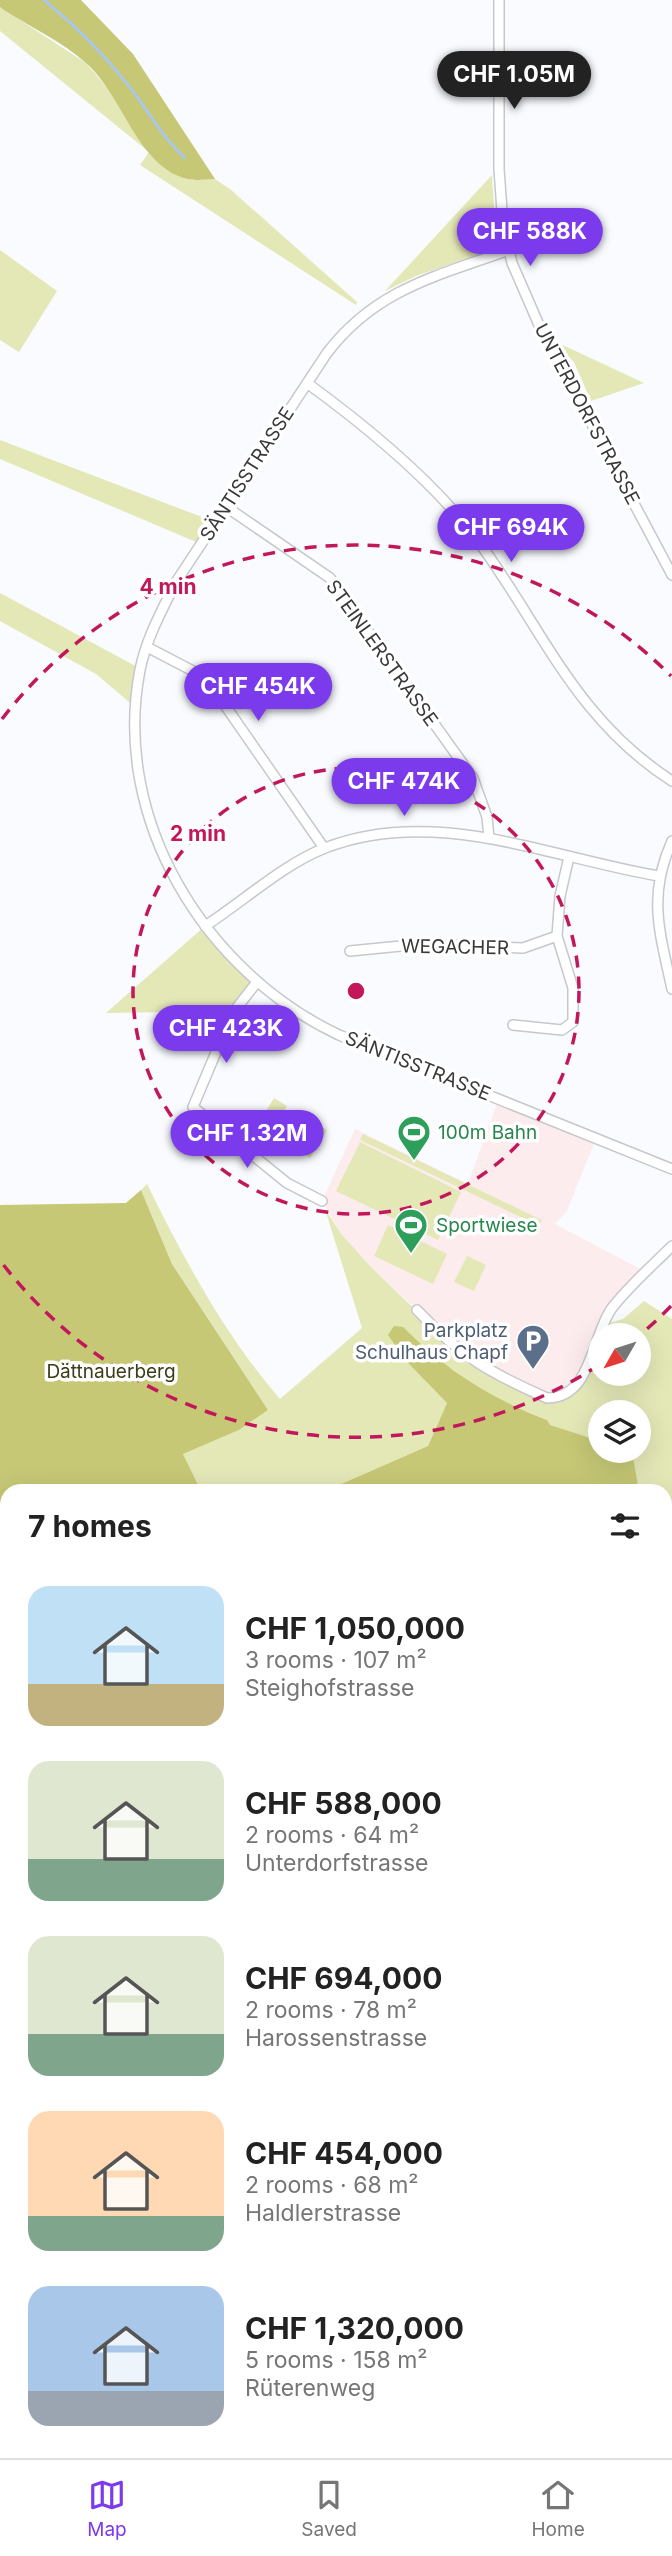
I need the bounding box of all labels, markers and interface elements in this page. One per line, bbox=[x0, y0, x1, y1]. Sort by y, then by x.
pin: CHF 1.05M bbox=[434, 52, 594, 111]
text: CHF 1.05M bbox=[453, 60, 575, 88]
pin: CHF 588K bbox=[458, 208, 602, 268]
text: CHF 588K bbox=[473, 217, 587, 245]
street label: UNTERDORFSTRASSE bbox=[530, 320, 644, 508]
street label: SÄNTISSTRASSE bbox=[195, 403, 299, 545]
pin: CHF 694K bbox=[439, 504, 583, 564]
text: CHF 694K bbox=[453, 513, 569, 541]
text: 4 min bbox=[139, 574, 197, 599]
street label: STEINLERSTRASSE bbox=[321, 575, 443, 731]
pin: CHF 454K bbox=[186, 664, 330, 723]
text: CHF 454K bbox=[200, 672, 316, 700]
pin: CHF 474K bbox=[332, 758, 476, 818]
text: CHF 474K bbox=[348, 767, 460, 795]
text: 2 min bbox=[170, 821, 226, 846]
street label: WEGACHER bbox=[401, 935, 509, 959]
centre of rings bbox=[344, 979, 368, 1003]
pin: CHF 423K bbox=[154, 1006, 298, 1065]
text: CHF 423K bbox=[169, 1014, 283, 1042]
street label: SÄNTISSTRASSE bbox=[342, 1026, 494, 1106]
pin: CHF 1.32M bbox=[167, 1110, 327, 1170]
sports icon: 100m Bahn bbox=[395, 1113, 433, 1162]
text: CHF 1.32M bbox=[187, 1119, 307, 1147]
place label: 100m Bahn bbox=[438, 1121, 537, 1144]
sports icon: Sportwiese bbox=[392, 1206, 430, 1255]
place label: Sportwiese bbox=[436, 1214, 538, 1237]
place label: Parkplatz Schulhaus Chapf bbox=[355, 1319, 508, 1364]
parking icon: Parkplatz Schulhaus Chapf bbox=[514, 1322, 552, 1371]
north arrow bbox=[588, 1323, 651, 1386]
map controls bbox=[588, 1323, 651, 1463]
park label: Dättnauerberg bbox=[46, 1360, 176, 1383]
button: layers bbox=[588, 1400, 651, 1463]
icon: filters bbox=[606, 1507, 644, 1545]
text: 7 homes bbox=[28, 1508, 152, 1544]
text: CHF 1,050,000 bbox=[245, 1610, 465, 1646]
icon: home bbox=[84, 1614, 168, 1698]
text: 3 rooms · 107 m² bbox=[245, 1646, 427, 1674]
text: Steighofstrasse bbox=[245, 1674, 414, 1702]
text: CHF 588,000 bbox=[245, 1785, 442, 1821]
icon: home bbox=[84, 1789, 168, 1873]
text: 2 rooms · 64 m² bbox=[245, 1821, 419, 1849]
text: Unterdorfstrasse bbox=[245, 1849, 429, 1877]
text: CHF 694,000 bbox=[245, 1960, 442, 1996]
icon: home bbox=[84, 1964, 168, 2048]
text: 2 rooms · 78 m² bbox=[245, 1996, 417, 2024]
text: Harossenstrasse bbox=[245, 2024, 427, 2052]
text: CHF 454,000 bbox=[245, 2135, 443, 2171]
icon: home bbox=[84, 2139, 168, 2223]
text: 2 rooms · 68 m² bbox=[245, 2171, 418, 2199]
text: Haldlerstrasse bbox=[245, 2199, 401, 2227]
text: CHF 1,320,000 bbox=[245, 2310, 464, 2346]
icon: home bbox=[84, 2314, 168, 2398]
text: 5 rooms · 158 m² bbox=[245, 2346, 428, 2374]
text: Rüterenweg bbox=[245, 2374, 375, 2402]
tab: Map bbox=[87, 2476, 127, 2541]
tab: Saved bbox=[301, 2476, 357, 2541]
tab: Home bbox=[531, 2476, 585, 2541]

